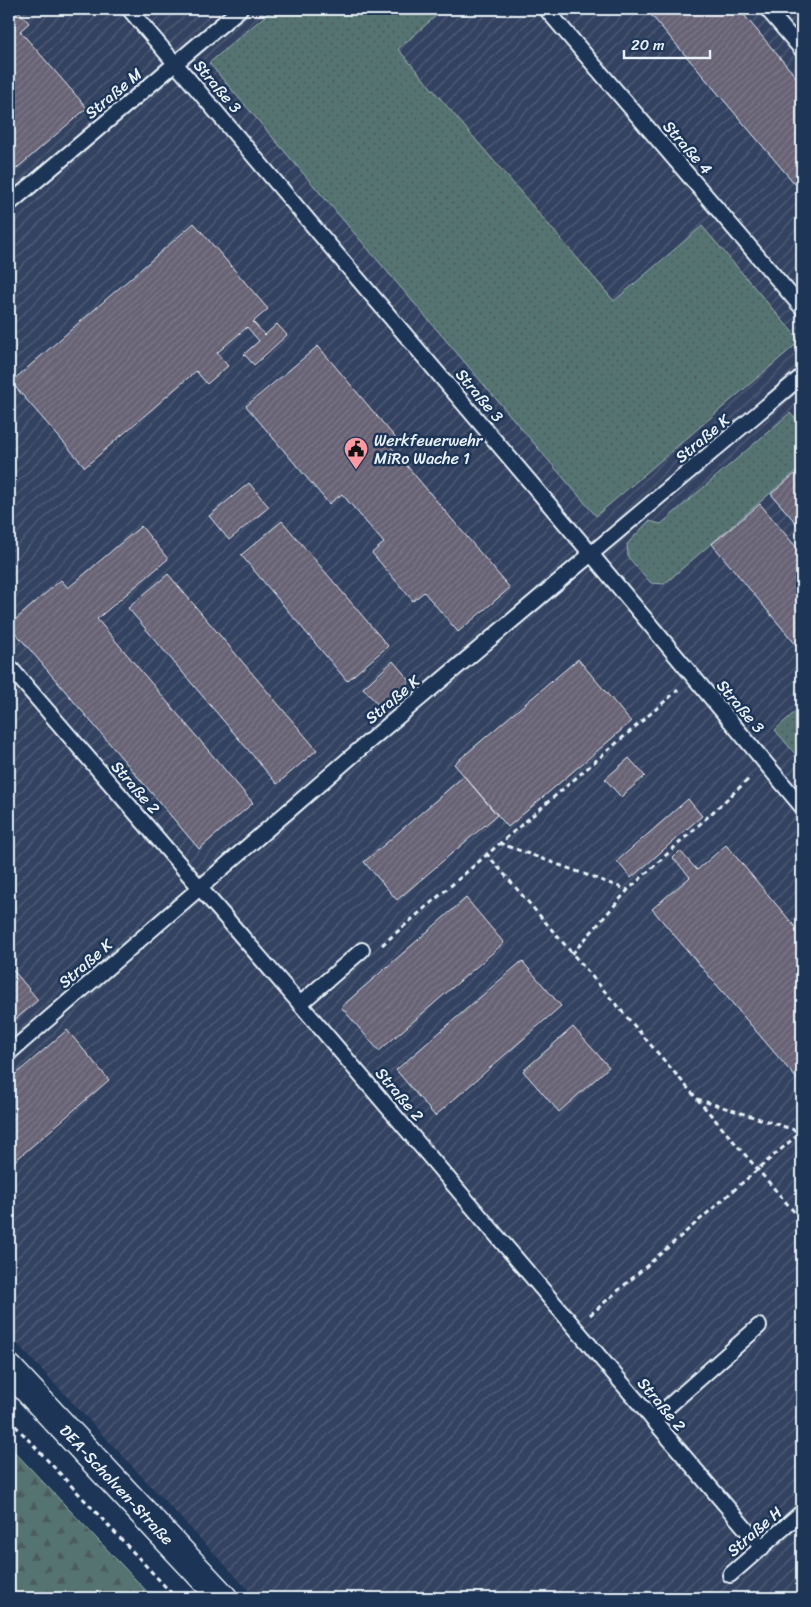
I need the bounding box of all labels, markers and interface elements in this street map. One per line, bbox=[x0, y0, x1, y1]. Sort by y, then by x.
scale bar bbox=[624, 28, 710, 60]
text: 20 m bbox=[631, 32, 665, 58]
street label: Straße 3 bbox=[186, 53, 249, 120]
street label: Straße M bbox=[78, 60, 149, 126]
street label: Straße 4 bbox=[655, 113, 720, 181]
street label: Straße 3 bbox=[448, 362, 511, 429]
street label: Straße K bbox=[668, 406, 737, 470]
place label: Werkfeuerwehr MiRo Wache 1 bbox=[374, 426, 484, 473]
public building icon: Werkfeuerwehr MiRo Wache 1 bbox=[343, 436, 369, 470]
street label: Straße K bbox=[358, 667, 427, 731]
street label: Straße 3 bbox=[709, 673, 772, 740]
street label: Straße 2 bbox=[104, 754, 168, 821]
street label: Straße K bbox=[51, 930, 120, 996]
street label: Straße 2 bbox=[368, 1060, 431, 1128]
street label: Straße 2 bbox=[630, 1370, 693, 1438]
street label: DEA-Scholven-Straße bbox=[52, 1417, 181, 1552]
street label: Straße H bbox=[720, 1498, 789, 1564]

